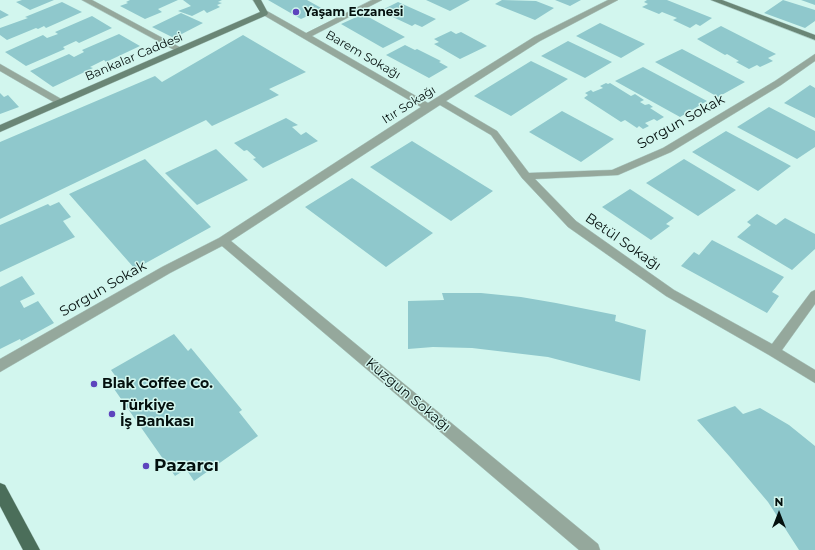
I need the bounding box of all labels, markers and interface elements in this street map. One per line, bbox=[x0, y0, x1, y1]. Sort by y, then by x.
place label: Yaşam Eczanesi bbox=[304, 5, 403, 19]
marker: Yaşam Eczanesi bbox=[291, 7, 301, 17]
street label: Barem Sokağı bbox=[323, 28, 403, 82]
street label: Bankalar Caddesi bbox=[83, 30, 185, 84]
street label: Itır Sokağı bbox=[380, 83, 438, 127]
street label: Sorgun Sokak bbox=[634, 91, 728, 153]
street label: Betül Sokağı bbox=[582, 210, 664, 274]
street label: Sorgun Sokak bbox=[57, 257, 149, 321]
street label: Kuzgun Sokağı bbox=[362, 355, 454, 435]
place label: Blak Coffee Co. bbox=[102, 376, 213, 392]
marker: Blak Coffee Co. bbox=[89, 379, 99, 389]
place label: Türkiye İş Bankası bbox=[120, 398, 194, 430]
marker: Türkiye İş Bankası bbox=[107, 409, 117, 419]
place label: Pazarcı bbox=[154, 456, 219, 476]
marker: Pazarcı bbox=[141, 461, 151, 471]
north arrow bbox=[759, 494, 799, 534]
text: N bbox=[775, 495, 783, 509]

